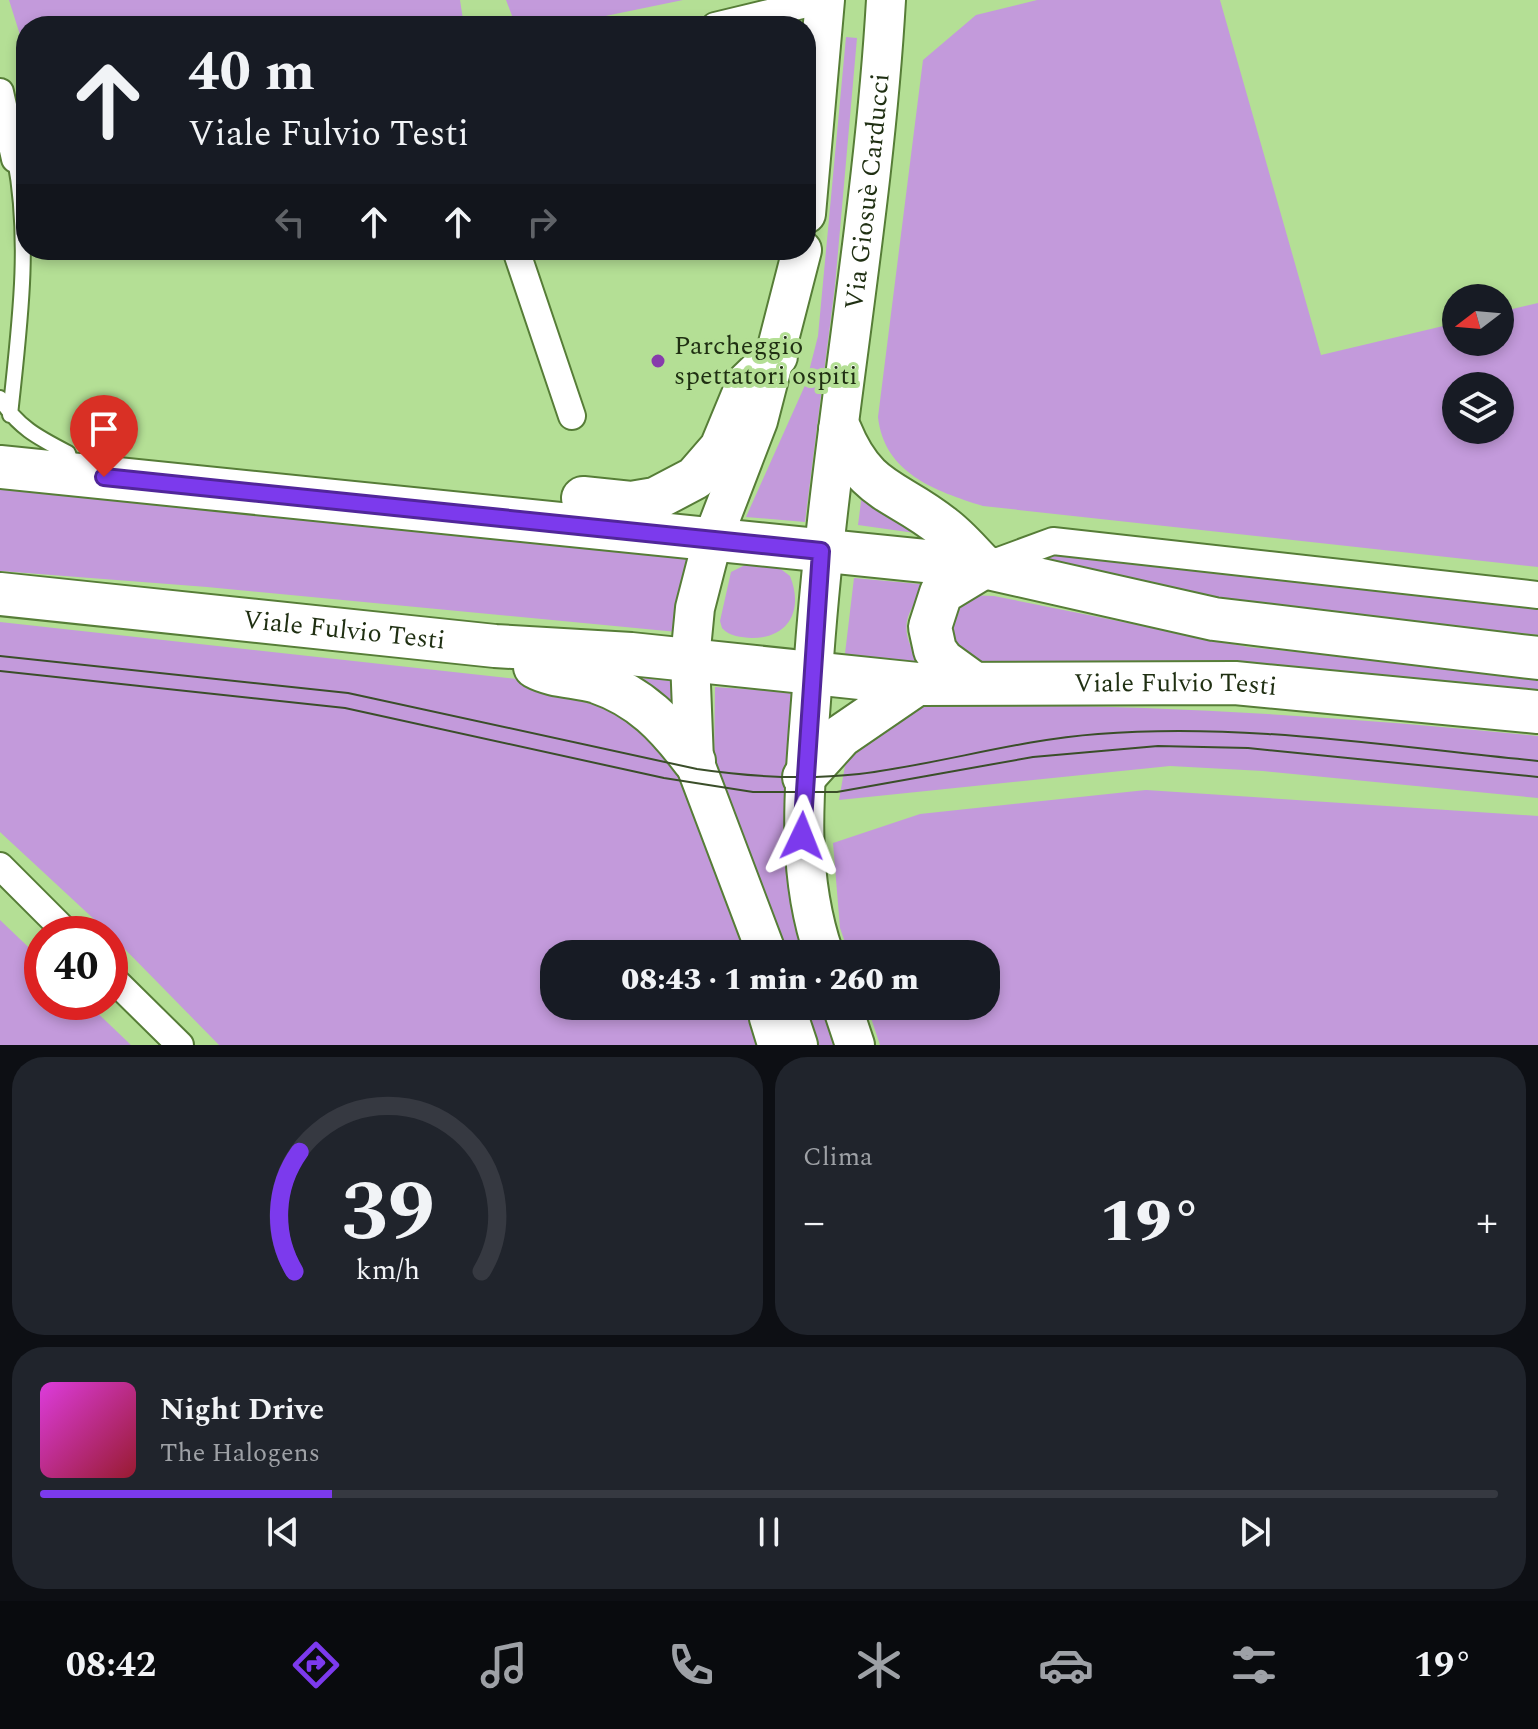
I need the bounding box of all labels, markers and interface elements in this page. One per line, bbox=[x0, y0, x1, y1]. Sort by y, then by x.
text: 40 m bbox=[188, 30, 315, 115]
icon: ahead bbox=[56, 48, 160, 152]
street label: Via Giosuè Carducci bbox=[834, 72, 901, 312]
text: Viale Fulvio Testi bbox=[188, 107, 469, 162]
icon: left bbox=[268, 200, 312, 244]
icon: ahead bbox=[352, 200, 396, 244]
icon: ahead bbox=[436, 200, 480, 244]
icon: right bbox=[520, 200, 564, 244]
north arrow bbox=[1442, 284, 1514, 356]
map controls bbox=[1442, 284, 1514, 444]
place label: Parcheggio spettatori ospiti bbox=[674, 326, 858, 396]
marker: Parcheggio spettatori ospiti bbox=[649, 352, 667, 370]
button: layers bbox=[1442, 372, 1514, 444]
pin bbox=[70, 395, 138, 477]
icon: arrive bbox=[82, 407, 126, 451]
street label: Viale Fulvio Testi bbox=[241, 600, 447, 661]
street label: Viale Fulvio Testi bbox=[1074, 663, 1279, 707]
position arrow bbox=[760, 794, 844, 878]
speed limit sign: 40 bbox=[24, 916, 128, 1020]
text: 08:43 · 1 min · 260 m bbox=[621, 957, 919, 1003]
text: Clima bbox=[803, 1137, 873, 1177]
text: 39 bbox=[341, 1150, 434, 1277]
text: 19° bbox=[1100, 1176, 1202, 1268]
text: − bbox=[803, 1189, 825, 1256]
text: + bbox=[1476, 1189, 1498, 1256]
text: km/h bbox=[355, 1249, 420, 1292]
text: Night Drive bbox=[160, 1387, 324, 1433]
text: The Halogens bbox=[160, 1433, 320, 1473]
icon: previous bbox=[261, 1510, 305, 1554]
icon: pause bbox=[747, 1510, 791, 1554]
icon: next bbox=[1233, 1510, 1277, 1554]
icon: directions bbox=[288, 1637, 344, 1693]
icon: music bbox=[476, 1637, 532, 1693]
icon: phone bbox=[663, 1637, 719, 1693]
icon: climate bbox=[851, 1637, 907, 1693]
icon: car bbox=[1038, 1637, 1094, 1693]
icon: filters bbox=[1226, 1637, 1282, 1693]
text: 08:42 bbox=[66, 1638, 156, 1693]
text: 19° bbox=[1414, 1638, 1472, 1693]

